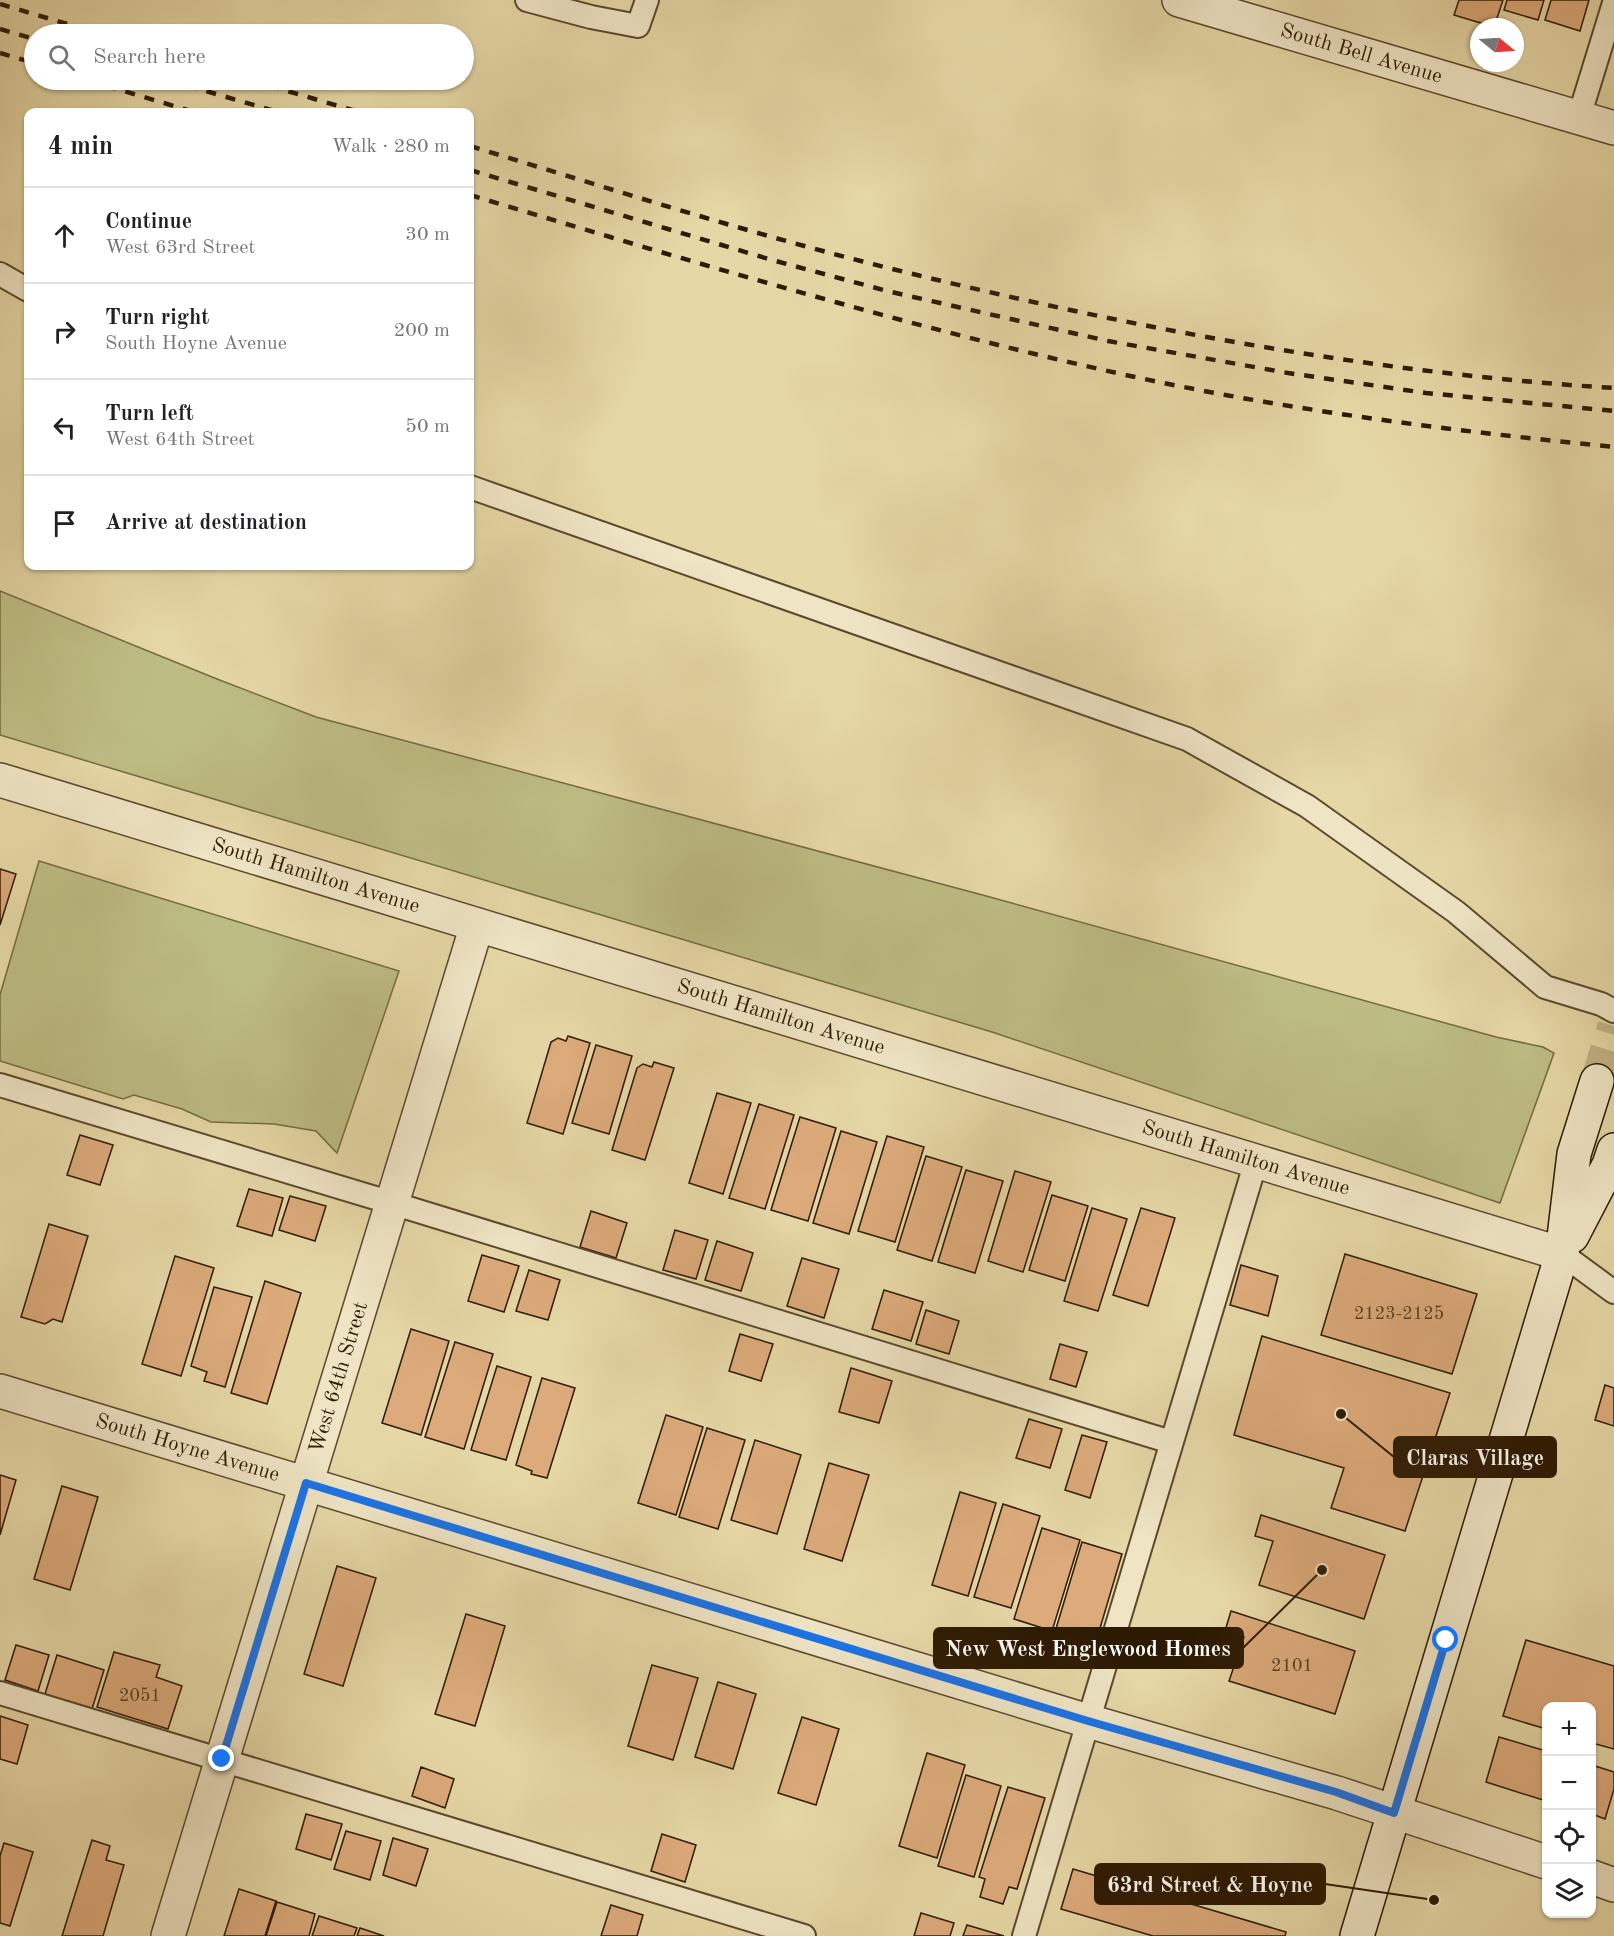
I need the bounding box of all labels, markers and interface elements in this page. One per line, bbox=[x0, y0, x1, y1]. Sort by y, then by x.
north arrow bbox=[1470, 18, 1524, 72]
street label: South Bell Avenue bbox=[1278, 20, 1445, 87]
search box bbox=[24, 24, 474, 90]
icon: search bbox=[45, 41, 78, 74]
text: Search here bbox=[93, 46, 206, 68]
text: 4 min bbox=[48, 134, 113, 160]
text: Walk · 280 m bbox=[331, 137, 450, 157]
text: Continue bbox=[105, 211, 192, 233]
icon: ahead bbox=[48, 219, 81, 252]
text: 30 m bbox=[405, 225, 450, 245]
text: West 63rd Street bbox=[105, 238, 255, 258]
text: Turn right bbox=[105, 307, 209, 329]
icon: right bbox=[48, 315, 81, 348]
text: 200 m bbox=[394, 321, 450, 341]
text: South Hoyne Avenue bbox=[105, 334, 287, 354]
text: Turn left bbox=[105, 403, 194, 425]
icon: left bbox=[48, 411, 81, 444]
text: 50 m bbox=[405, 417, 450, 437]
text: West 64th Street bbox=[105, 430, 255, 450]
icon: arrive bbox=[48, 507, 81, 540]
text: Arrive at destination bbox=[105, 512, 307, 534]
street label: South Hamilton Avenue bbox=[209, 834, 422, 917]
street label: South Hamilton Avenue bbox=[674, 976, 887, 1058]
street label: South Hamilton Avenue bbox=[1139, 1117, 1352, 1199]
street label: West 64th Street bbox=[306, 1299, 372, 1456]
house number: 2123-2125 bbox=[1354, 1305, 1444, 1323]
street label: South Hoyne Avenue bbox=[93, 1410, 282, 1486]
callout: Claras Village bbox=[1394, 1437, 1556, 1477]
text: Claras Village bbox=[1406, 1448, 1544, 1470]
route start bbox=[1432, 1626, 1458, 1652]
callout: New West Englewood Homes bbox=[934, 1628, 1243, 1668]
text: New West Englewood Homes bbox=[945, 1639, 1231, 1661]
house number: 2101 bbox=[1271, 1657, 1313, 1675]
house number: 2051 bbox=[119, 1687, 161, 1705]
map controls bbox=[1542, 1702, 1596, 1918]
button: + bbox=[1542, 1702, 1596, 1756]
route end bbox=[208, 1745, 234, 1771]
button: − bbox=[1542, 1756, 1596, 1810]
button: locate bbox=[1542, 1810, 1596, 1864]
callout: 63rd Street & Hoyne bbox=[1095, 1864, 1325, 1904]
button: layers bbox=[1542, 1864, 1596, 1918]
text: 63rd Street & Hoyne bbox=[1107, 1875, 1313, 1897]

